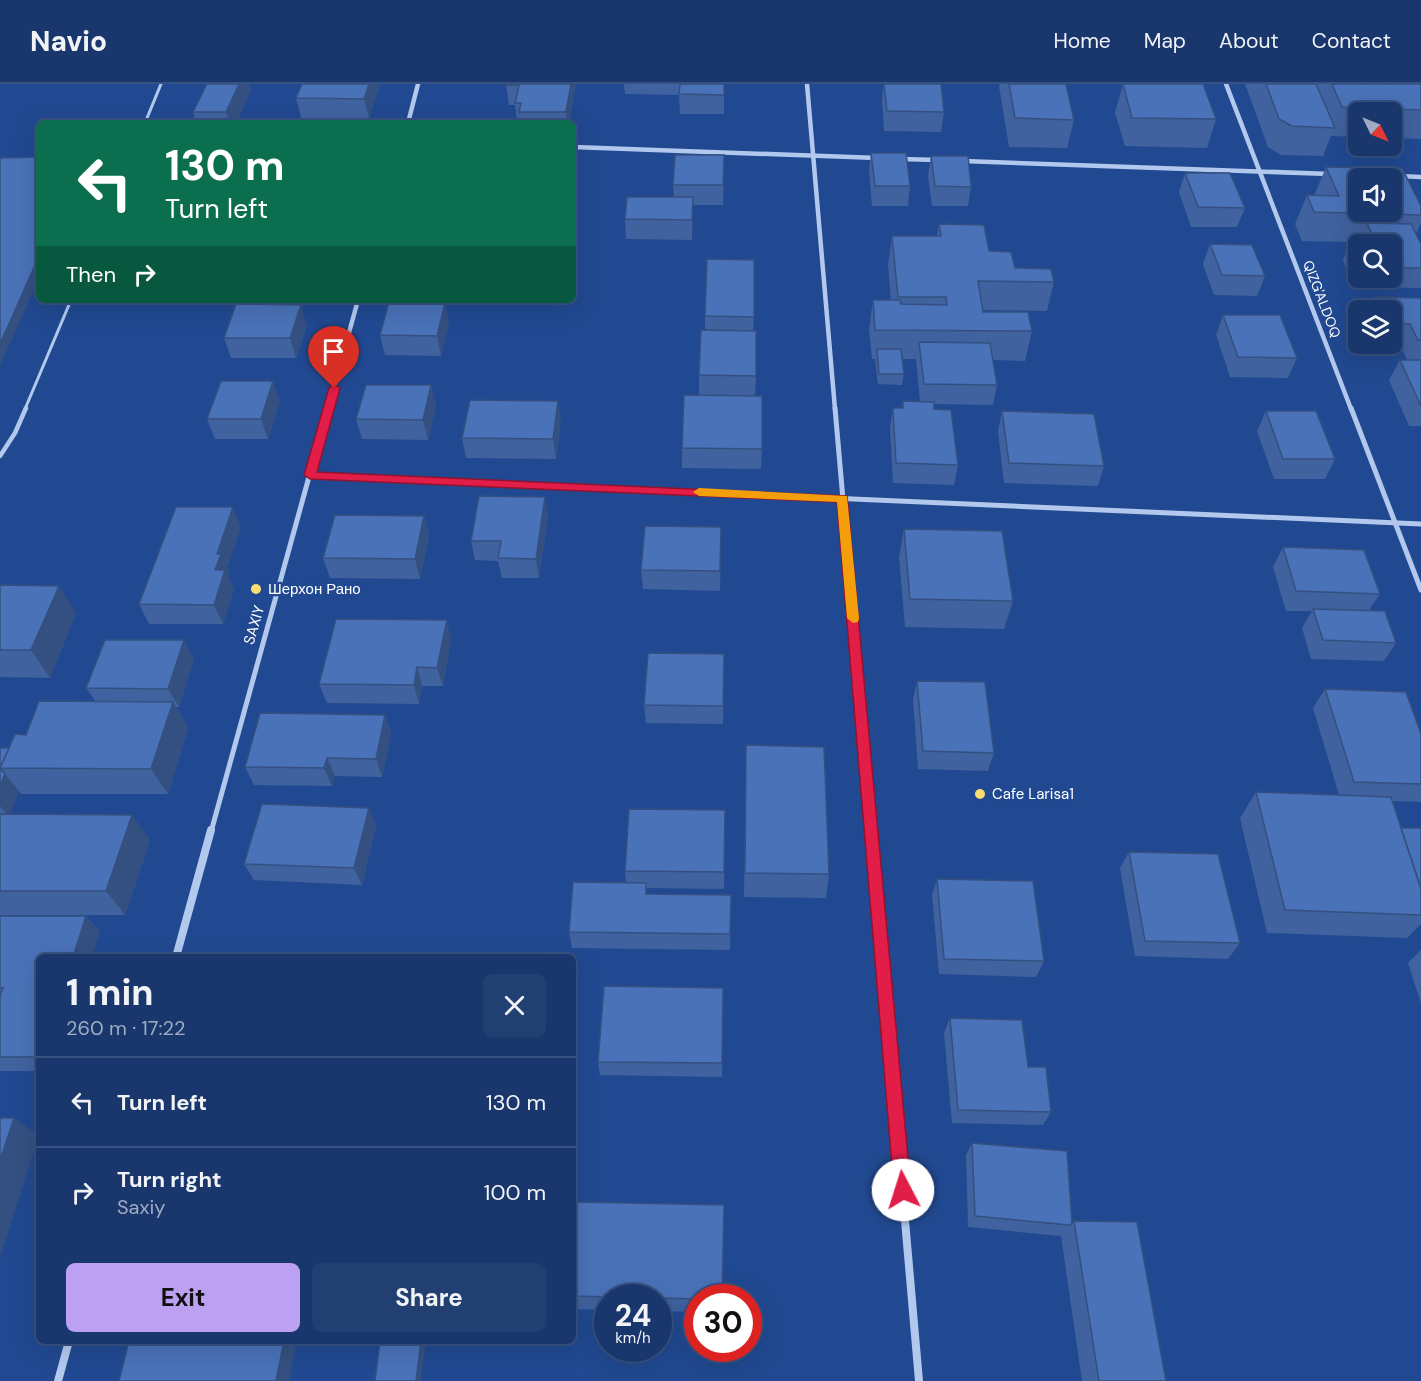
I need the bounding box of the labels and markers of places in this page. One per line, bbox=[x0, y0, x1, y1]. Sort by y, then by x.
pin bbox=[308, 326, 359, 388]
place label: Шерхон Рано bbox=[268, 579, 361, 599]
marker: Шерхон Рано bbox=[249, 582, 263, 596]
place label: Cafe Larisa1 bbox=[992, 784, 1074, 804]
marker: Cafe Larisa1 bbox=[973, 787, 987, 801]

